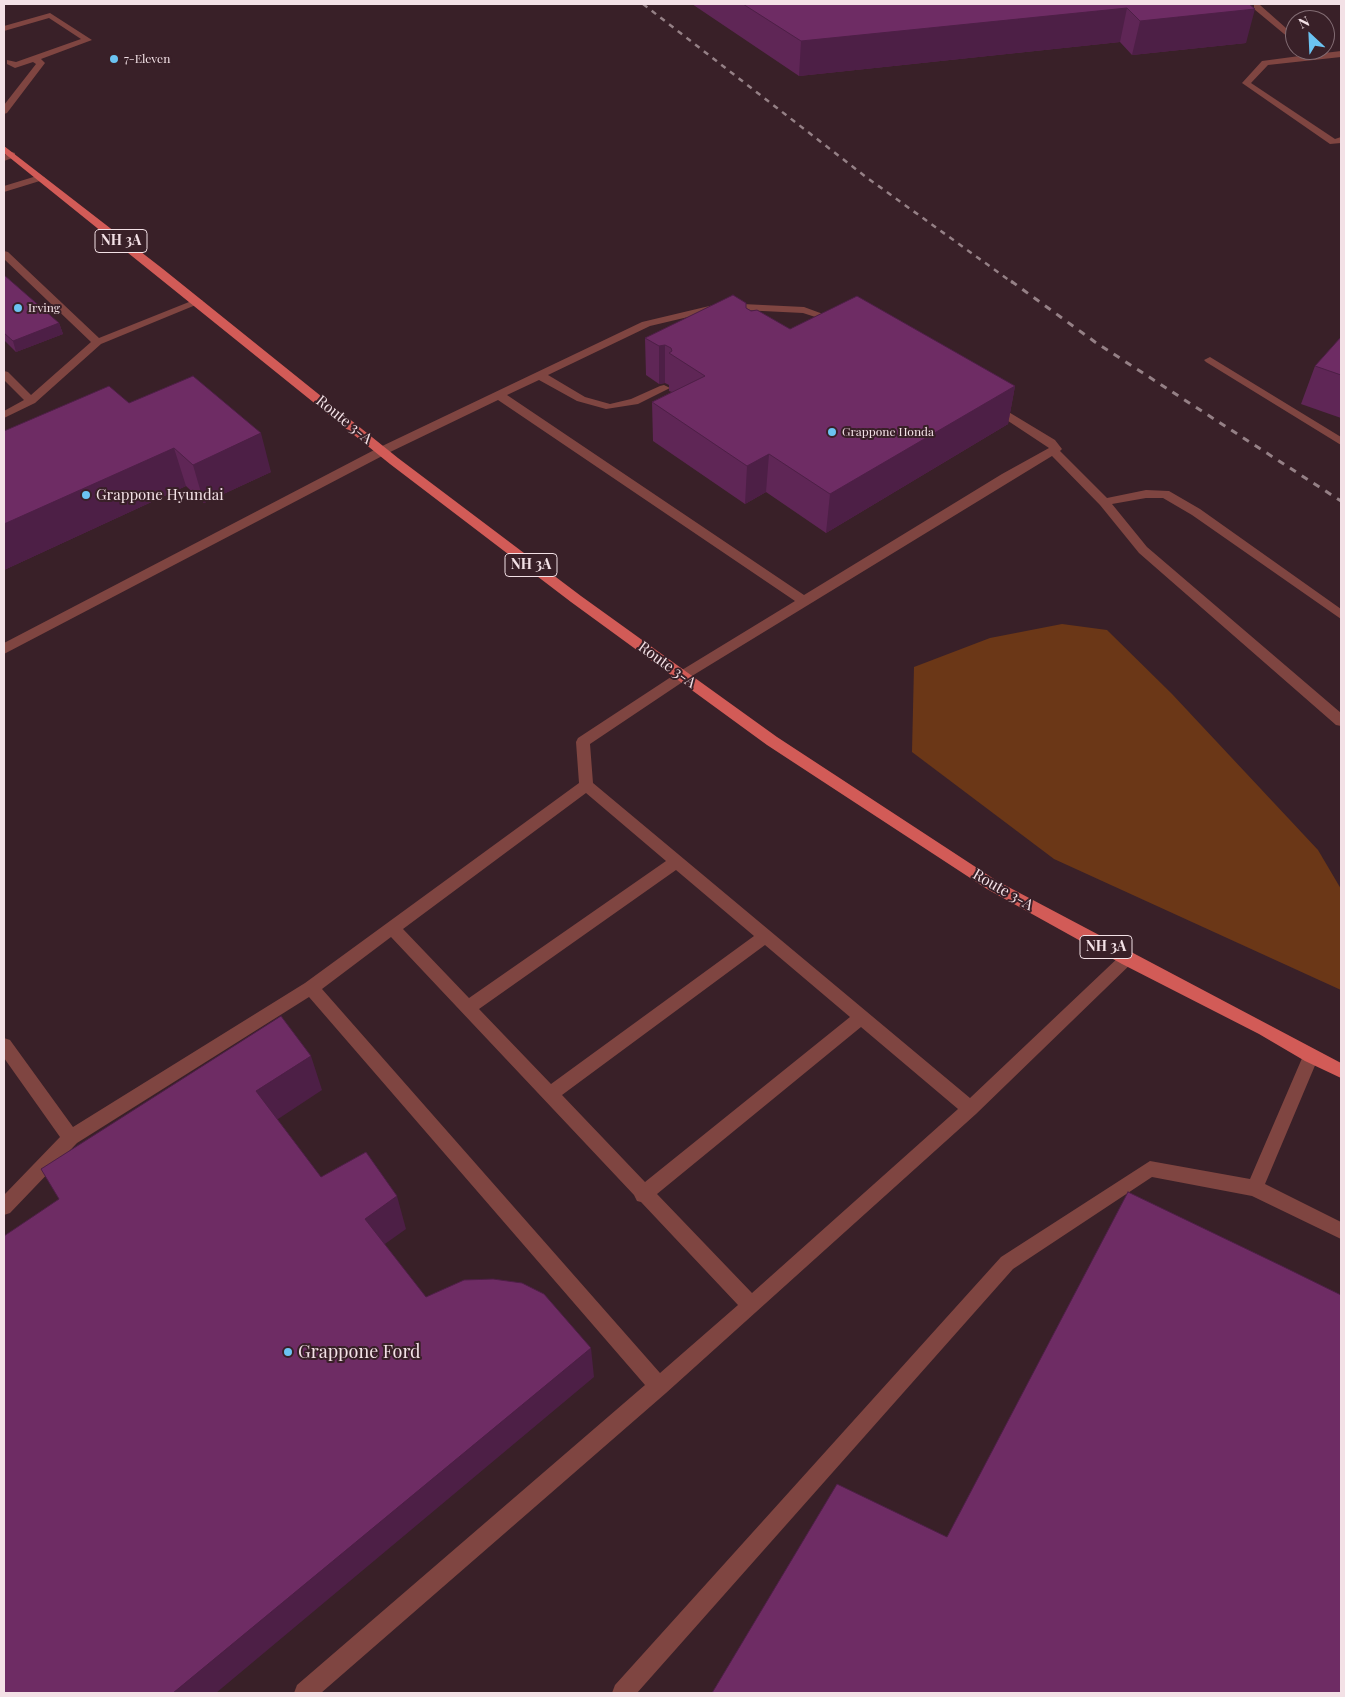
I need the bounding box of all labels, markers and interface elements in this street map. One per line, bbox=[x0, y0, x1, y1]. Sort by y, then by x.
north arrow bbox=[1285, 10, 1335, 60]
text: N bbox=[1295, 11, 1312, 33]
place label: 7-Eleven bbox=[124, 52, 170, 66]
marker: 7-Eleven bbox=[108, 53, 120, 65]
road number: NH 3A bbox=[95, 230, 147, 252]
place label: Irving bbox=[28, 301, 60, 315]
marker: Irving bbox=[12, 302, 24, 314]
street label: Route 3-A bbox=[312, 392, 376, 448]
place label: Grappone Honda bbox=[842, 425, 934, 439]
marker: Grappone Honda bbox=[826, 426, 838, 438]
place label: Grappone Hyundai bbox=[96, 486, 224, 504]
marker: Grappone Hyundai bbox=[80, 489, 92, 501]
road number: NH 3A bbox=[505, 554, 557, 576]
street label: Route 3-A bbox=[635, 638, 699, 692]
street label: Route 3-A bbox=[969, 865, 1037, 915]
road number: NH 3A bbox=[1080, 936, 1132, 959]
place label: Grappone Ford bbox=[298, 1341, 421, 1363]
marker: Grappone Ford bbox=[282, 1346, 294, 1358]

